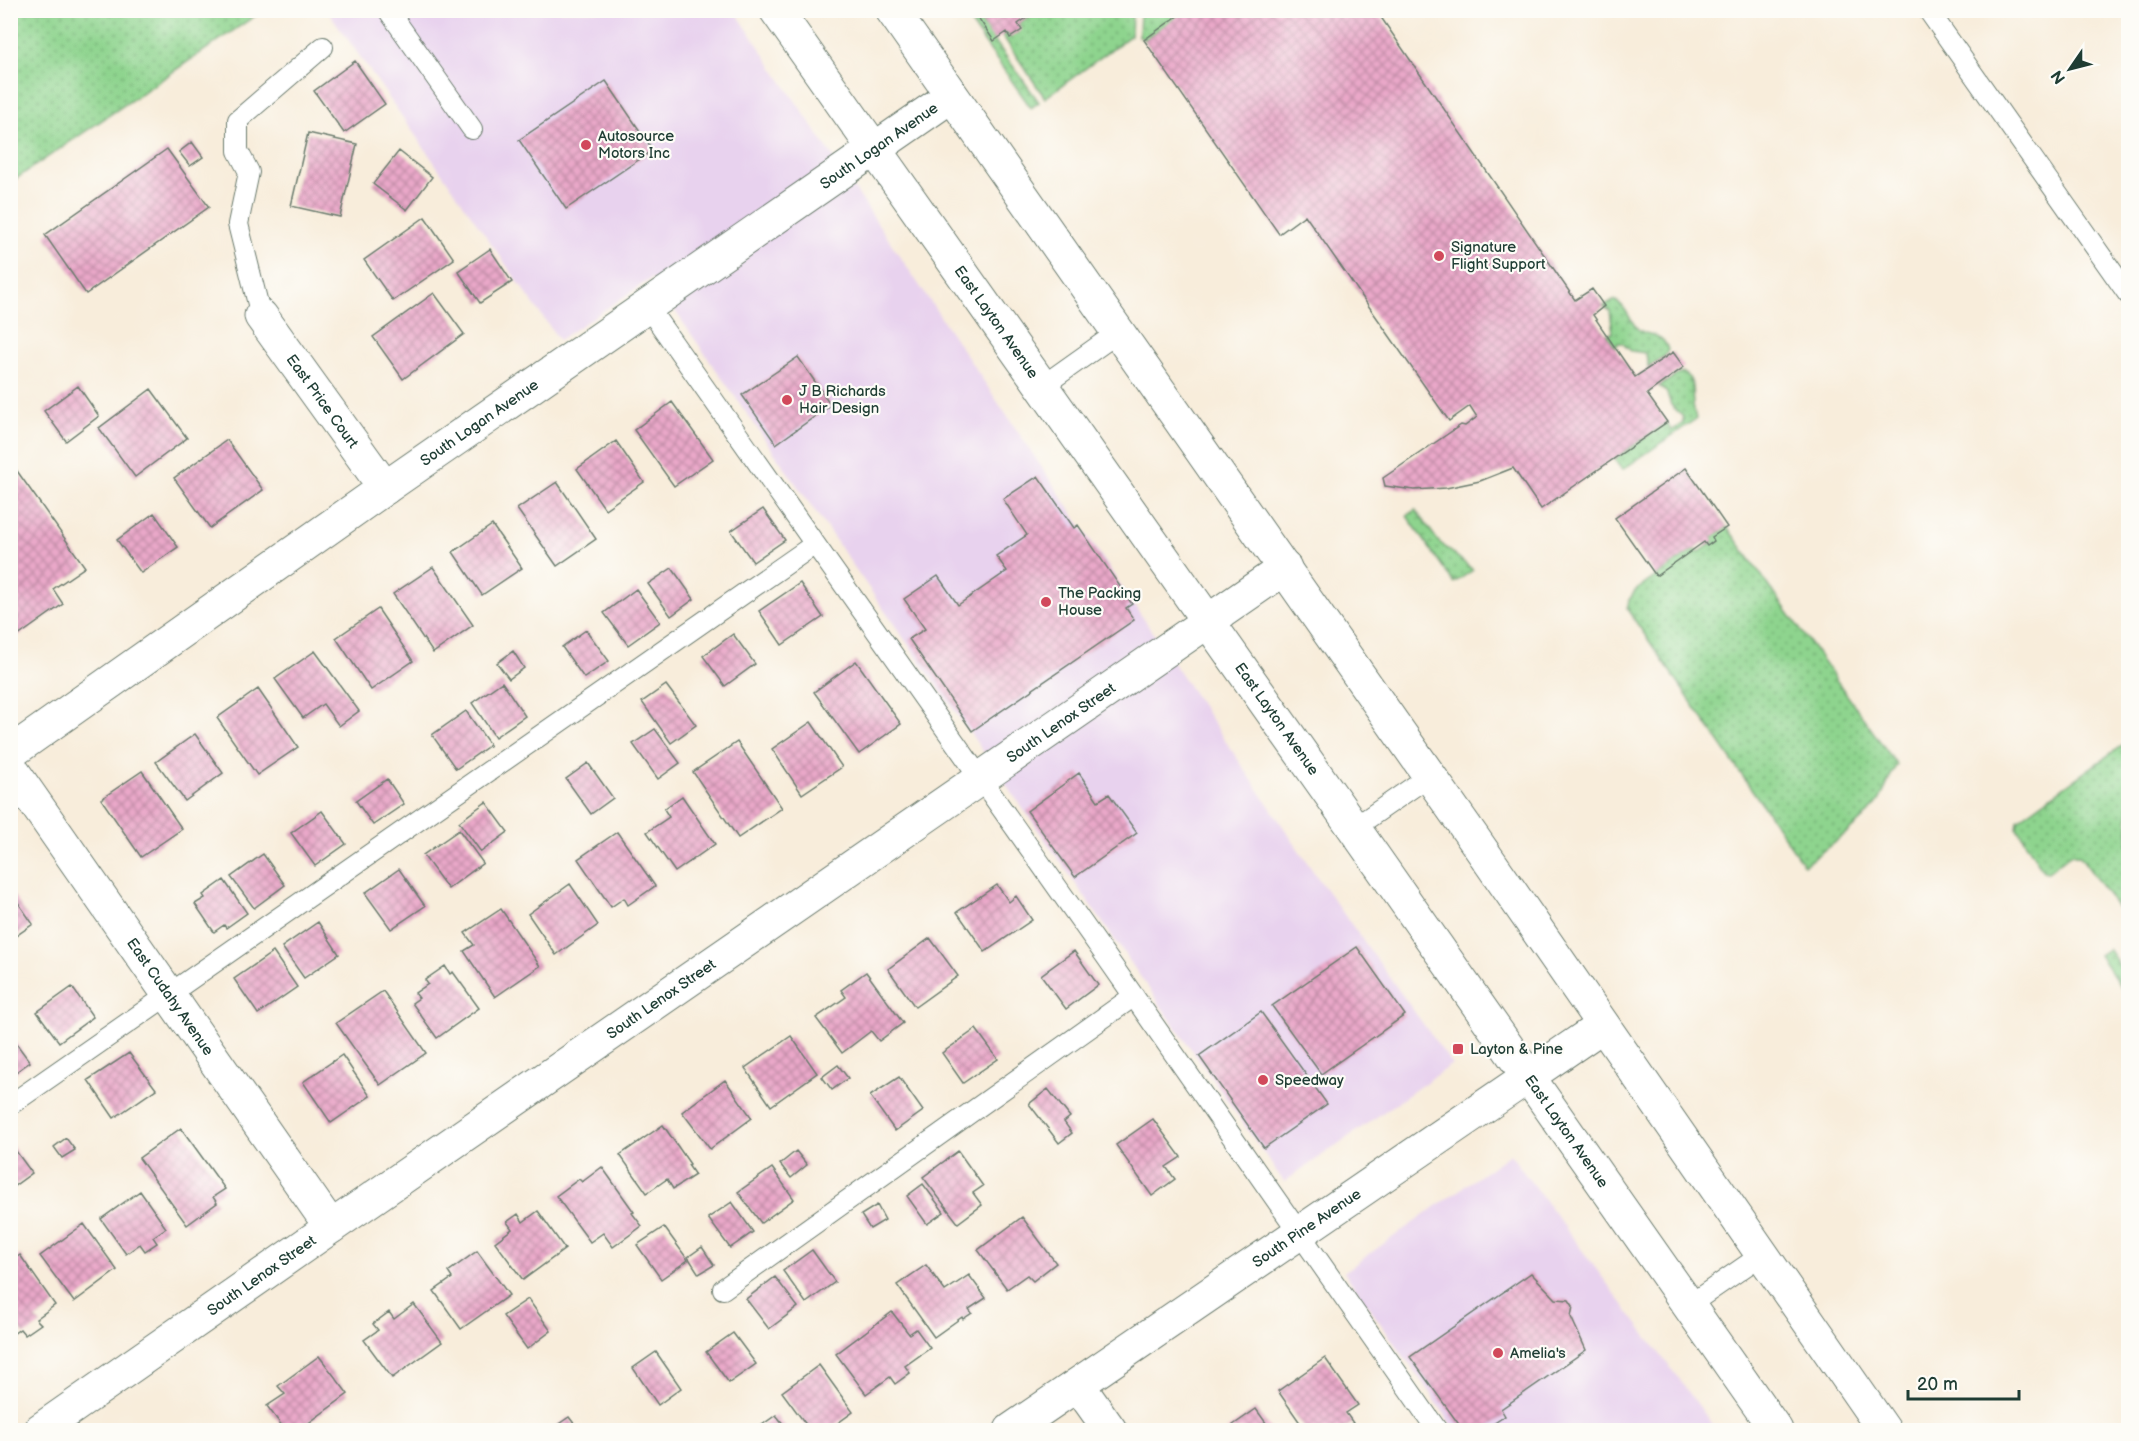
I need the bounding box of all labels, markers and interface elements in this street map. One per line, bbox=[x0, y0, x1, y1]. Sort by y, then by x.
north arrow bbox=[2040, 39, 2100, 99]
text: N bbox=[2048, 66, 2070, 87]
street label: South Logan Avenue bbox=[816, 99, 942, 194]
place label: Autosource Motors Inc bbox=[598, 127, 674, 163]
marker: Autosource Motors Inc bbox=[579, 138, 593, 152]
place label: Signature Flight Support bbox=[1451, 238, 1546, 274]
marker: Signature Flight Support bbox=[1432, 249, 1446, 263]
street label: East Layton Avenue bbox=[950, 262, 1042, 382]
street label: East Price Court bbox=[282, 351, 363, 453]
street label: South Logan Avenue bbox=[417, 375, 543, 471]
place label: J B Richards Hair Design bbox=[799, 382, 886, 418]
marker: J B Richards Hair Design bbox=[780, 393, 794, 407]
place label: The Packing House bbox=[1058, 584, 1141, 620]
marker: The Packing House bbox=[1039, 595, 1053, 609]
street label: East Layton Avenue bbox=[1230, 659, 1323, 779]
street label: South Lenox Street bbox=[1003, 679, 1120, 767]
street label: East Cudahy Avenue bbox=[122, 934, 217, 1059]
street label: South Lenox Street bbox=[603, 955, 720, 1044]
place label: Layton & Pine bbox=[1470, 1040, 1563, 1059]
marker: Layton & Pine bbox=[1451, 1042, 1465, 1056]
place label: Speedway bbox=[1275, 1071, 1344, 1090]
street label: East Layton Avenue bbox=[1520, 1071, 1612, 1192]
marker: Speedway bbox=[1256, 1073, 1270, 1087]
street label: South Pine Avenue bbox=[1249, 1184, 1365, 1272]
street label: South Lenox Street bbox=[204, 1231, 320, 1320]
place label: Amelia's bbox=[1510, 1344, 1566, 1363]
marker: Amelia's bbox=[1491, 1346, 1505, 1360]
scale bar bbox=[1908, 1363, 2019, 1401]
text: 20 m bbox=[1917, 1374, 1958, 1395]

